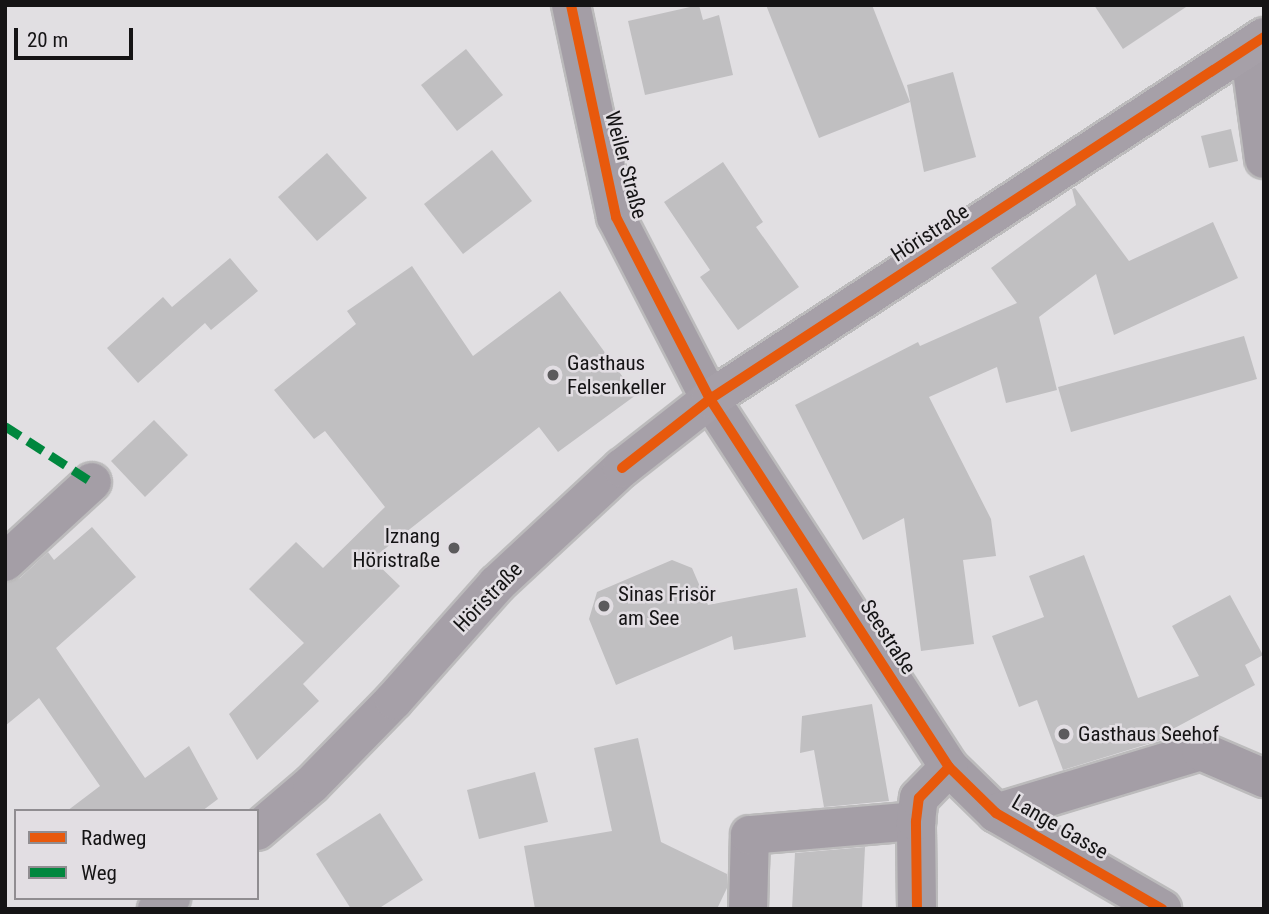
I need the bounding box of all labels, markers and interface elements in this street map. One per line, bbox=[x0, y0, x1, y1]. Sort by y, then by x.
scale bar bbox=[18, 14, 136, 58]
text: 20 m bbox=[27, 28, 68, 52]
street label: Weiler Straße bbox=[600, 109, 652, 221]
street label: Höristraße bbox=[886, 199, 974, 267]
place label: Gasthaus Felsenkeller bbox=[567, 350, 666, 400]
marker: Gasthaus Felsenkeller bbox=[545, 367, 561, 383]
place label: Iznang Höristraße bbox=[353, 523, 440, 573]
marker: Iznang Höristraße bbox=[446, 540, 462, 556]
street label: Höristraße bbox=[449, 557, 527, 637]
place label: Sinas Frisör am See bbox=[618, 581, 716, 631]
street label: Seestraße bbox=[855, 595, 921, 679]
marker: Sinas Frisör am See bbox=[596, 598, 612, 614]
place label: Gasthaus Seehof bbox=[1078, 721, 1219, 747]
marker: Gasthaus Seehof bbox=[1056, 726, 1072, 742]
street label: Lange Gasse bbox=[1007, 789, 1113, 865]
legend bbox=[14, 809, 259, 900]
text: Radweg bbox=[81, 826, 146, 850]
text: Weg bbox=[81, 861, 117, 885]

